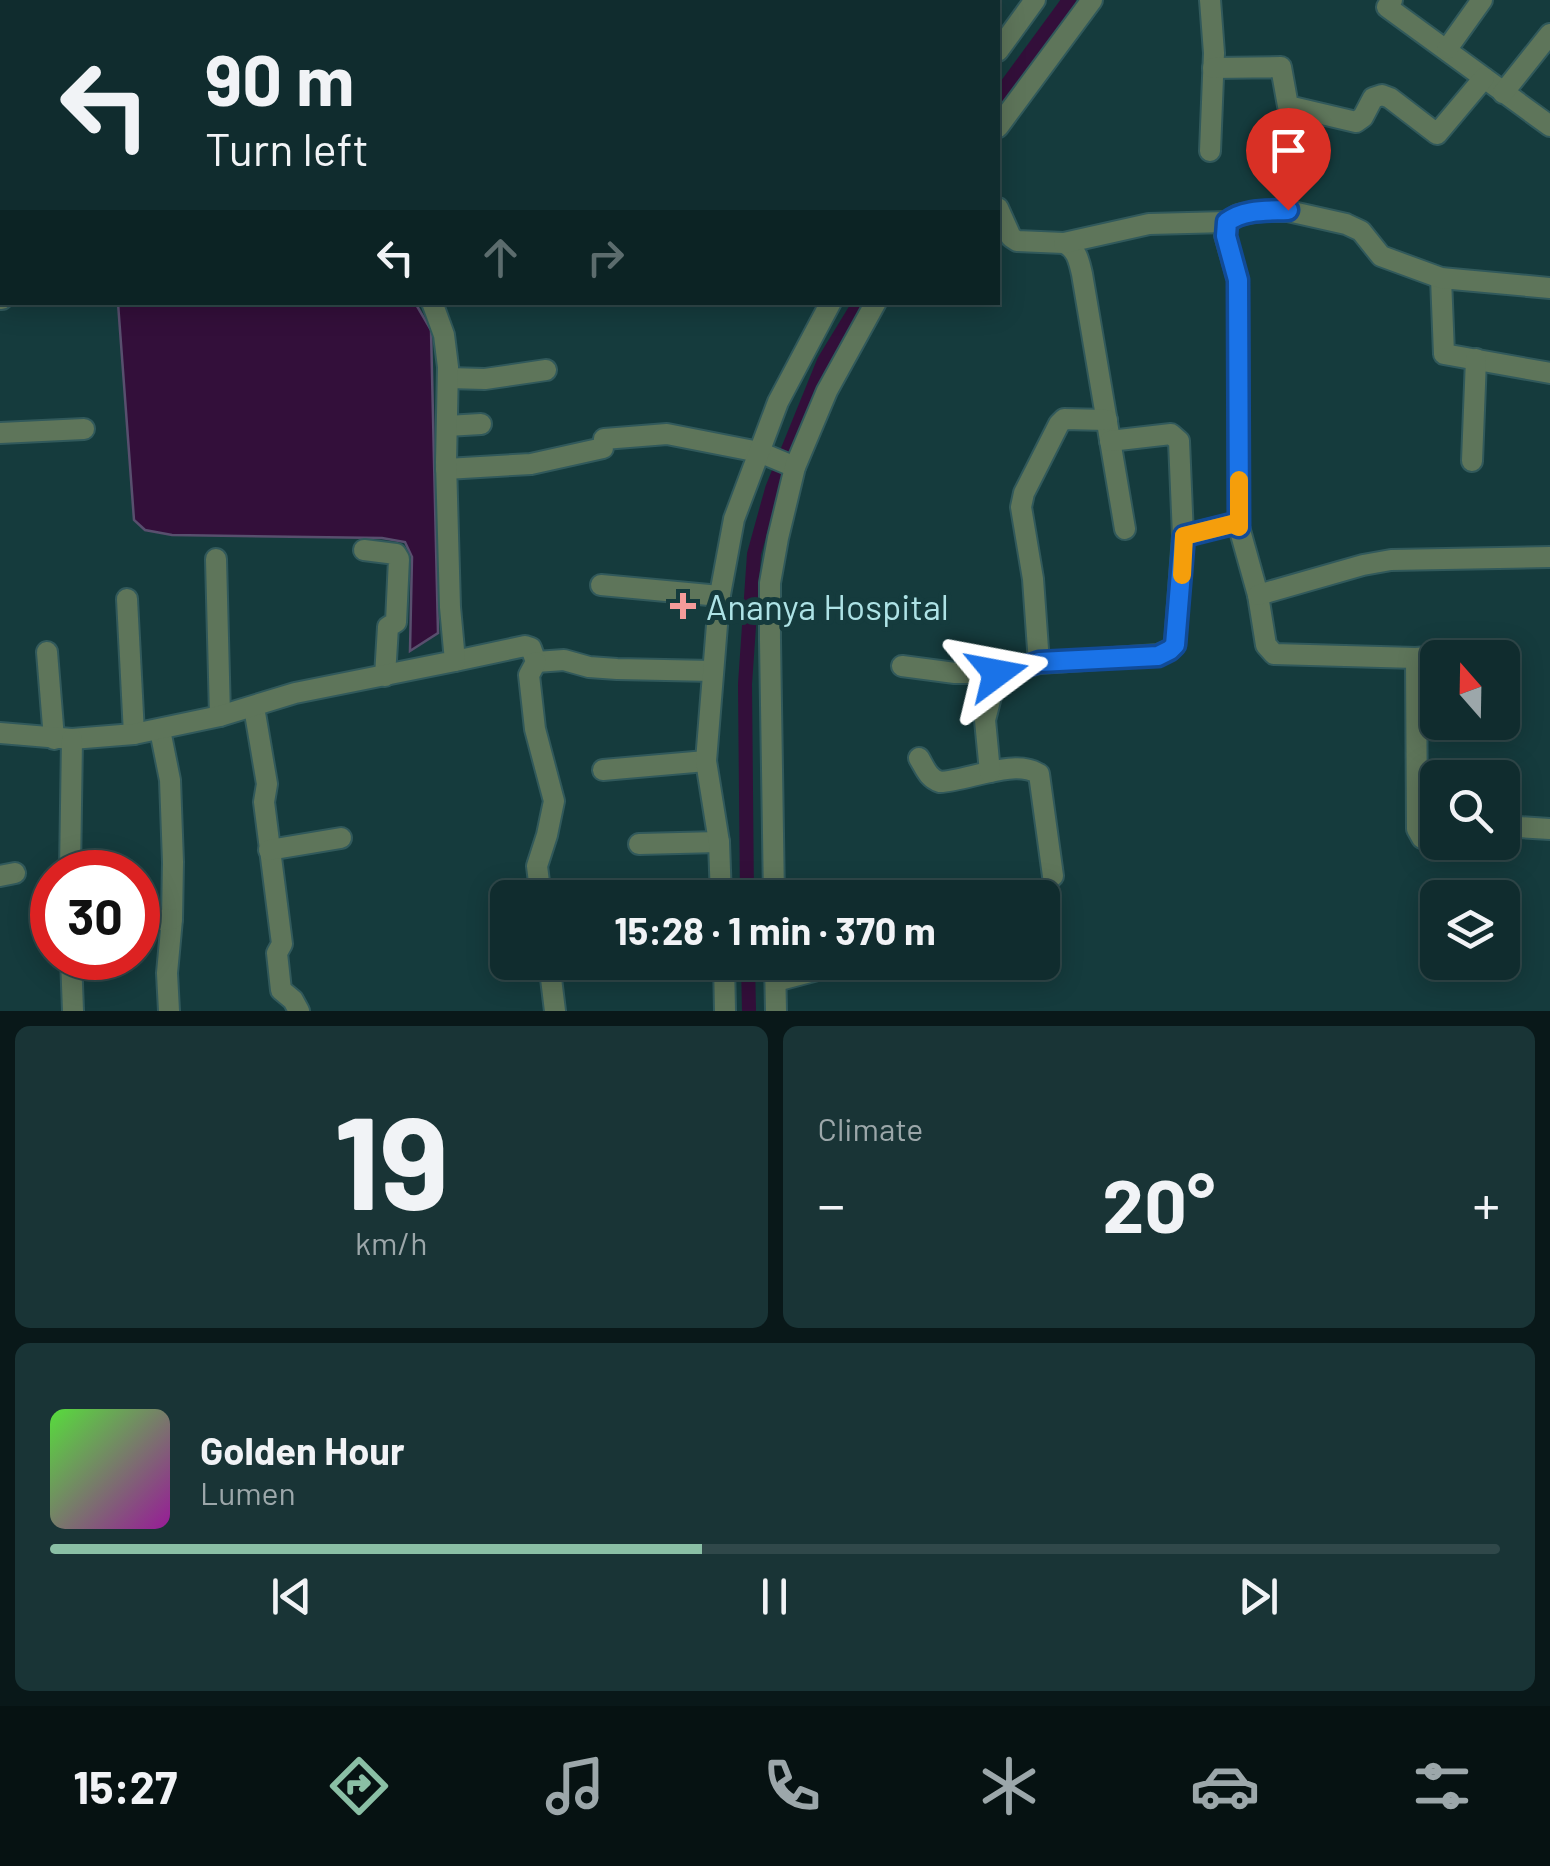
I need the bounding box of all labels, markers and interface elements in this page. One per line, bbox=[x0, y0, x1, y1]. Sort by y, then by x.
text: 90 m bbox=[205, 36, 355, 120]
icon: left bbox=[40, 40, 170, 170]
pin bbox=[1246, 108, 1331, 211]
text: Turn left bbox=[205, 121, 369, 175]
icon: arrive bbox=[1261, 123, 1316, 178]
icon: left bbox=[368, 230, 423, 285]
icon: ahead bbox=[473, 230, 528, 285]
icon: right bbox=[578, 230, 633, 285]
place label: Ananya Hospital bbox=[706, 585, 949, 627]
marker: Ananya Hospital bbox=[670, 593, 696, 619]
position arrow bbox=[945, 621, 1049, 725]
north arrow bbox=[1420, 640, 1520, 740]
map controls bbox=[1420, 640, 1520, 980]
button: search bbox=[1420, 760, 1520, 860]
speed limit sign: 30 bbox=[30, 850, 160, 980]
button: layers bbox=[1420, 880, 1520, 980]
text: 15:28 · 1 min · 370 m bbox=[614, 907, 936, 953]
text: 19 bbox=[334, 1080, 449, 1236]
text: Climate bbox=[818, 1109, 923, 1147]
text: 20° bbox=[1102, 1158, 1215, 1248]
text: − bbox=[818, 1170, 845, 1236]
text: + bbox=[1472, 1170, 1500, 1236]
text: km/h bbox=[355, 1223, 427, 1261]
text: Golden Hour bbox=[200, 1427, 405, 1473]
text: Lumen bbox=[200, 1473, 296, 1511]
icon: previous bbox=[264, 1569, 319, 1624]
icon: pause bbox=[747, 1569, 802, 1624]
icon: next bbox=[1231, 1569, 1286, 1624]
icon: directions bbox=[324, 1751, 394, 1821]
icon: music bbox=[540, 1751, 610, 1821]
icon: phone bbox=[757, 1751, 827, 1821]
icon: climate bbox=[974, 1751, 1044, 1821]
icon: car bbox=[1190, 1751, 1260, 1821]
icon: filters bbox=[1407, 1751, 1477, 1821]
text: 15:27 bbox=[73, 1759, 177, 1813]

